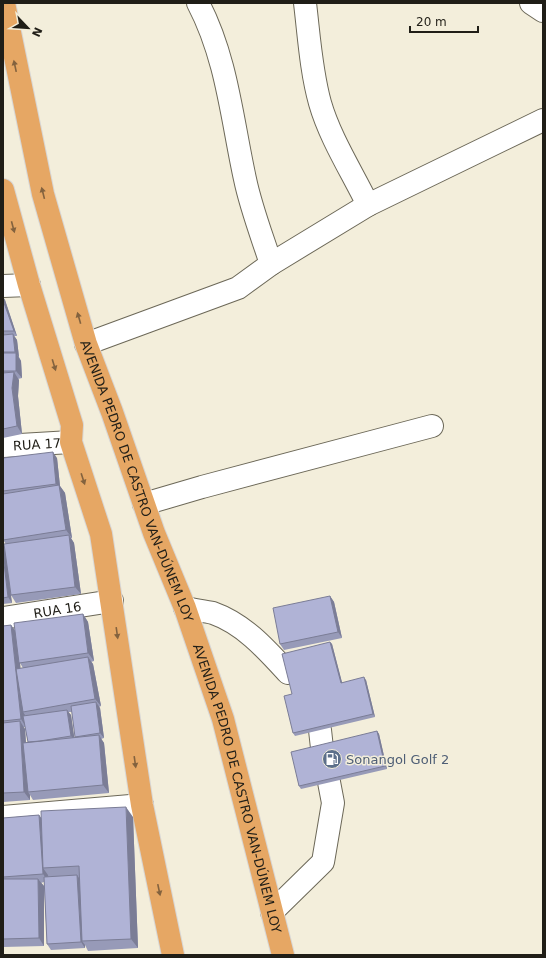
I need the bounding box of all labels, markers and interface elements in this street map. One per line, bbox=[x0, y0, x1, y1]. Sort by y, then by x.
north arrow bbox=[8, 8, 48, 48]
scale bar bbox=[410, 8, 478, 34]
text: 20 m bbox=[416, 15, 447, 29]
text: N bbox=[29, 25, 44, 39]
one-way arrow bbox=[12, 60, 18, 72]
one-way arrow bbox=[39, 187, 45, 199]
one-way arrow bbox=[10, 222, 16, 234]
one-way arrow bbox=[76, 311, 82, 323]
street label: AVENIDA PEDRO DE CASTRO VAN-DÚNEM LOY bbox=[78, 338, 197, 624]
one-way arrow bbox=[51, 360, 57, 372]
street label: RUA 17 bbox=[12, 435, 61, 453]
one-way arrow bbox=[81, 474, 87, 486]
street label: RUA 16 bbox=[32, 598, 82, 621]
one-way arrow bbox=[114, 627, 120, 640]
street label: AVENIDA PEDRO DE CASTRO VAN-DÚNEM LOY bbox=[190, 642, 285, 935]
fuel station icon: Sonangol Golf 2 bbox=[321, 748, 343, 770]
place label: Sonangol Golf 2 bbox=[346, 752, 449, 767]
one-way arrow bbox=[132, 756, 138, 768]
one-way arrow bbox=[157, 884, 163, 896]

